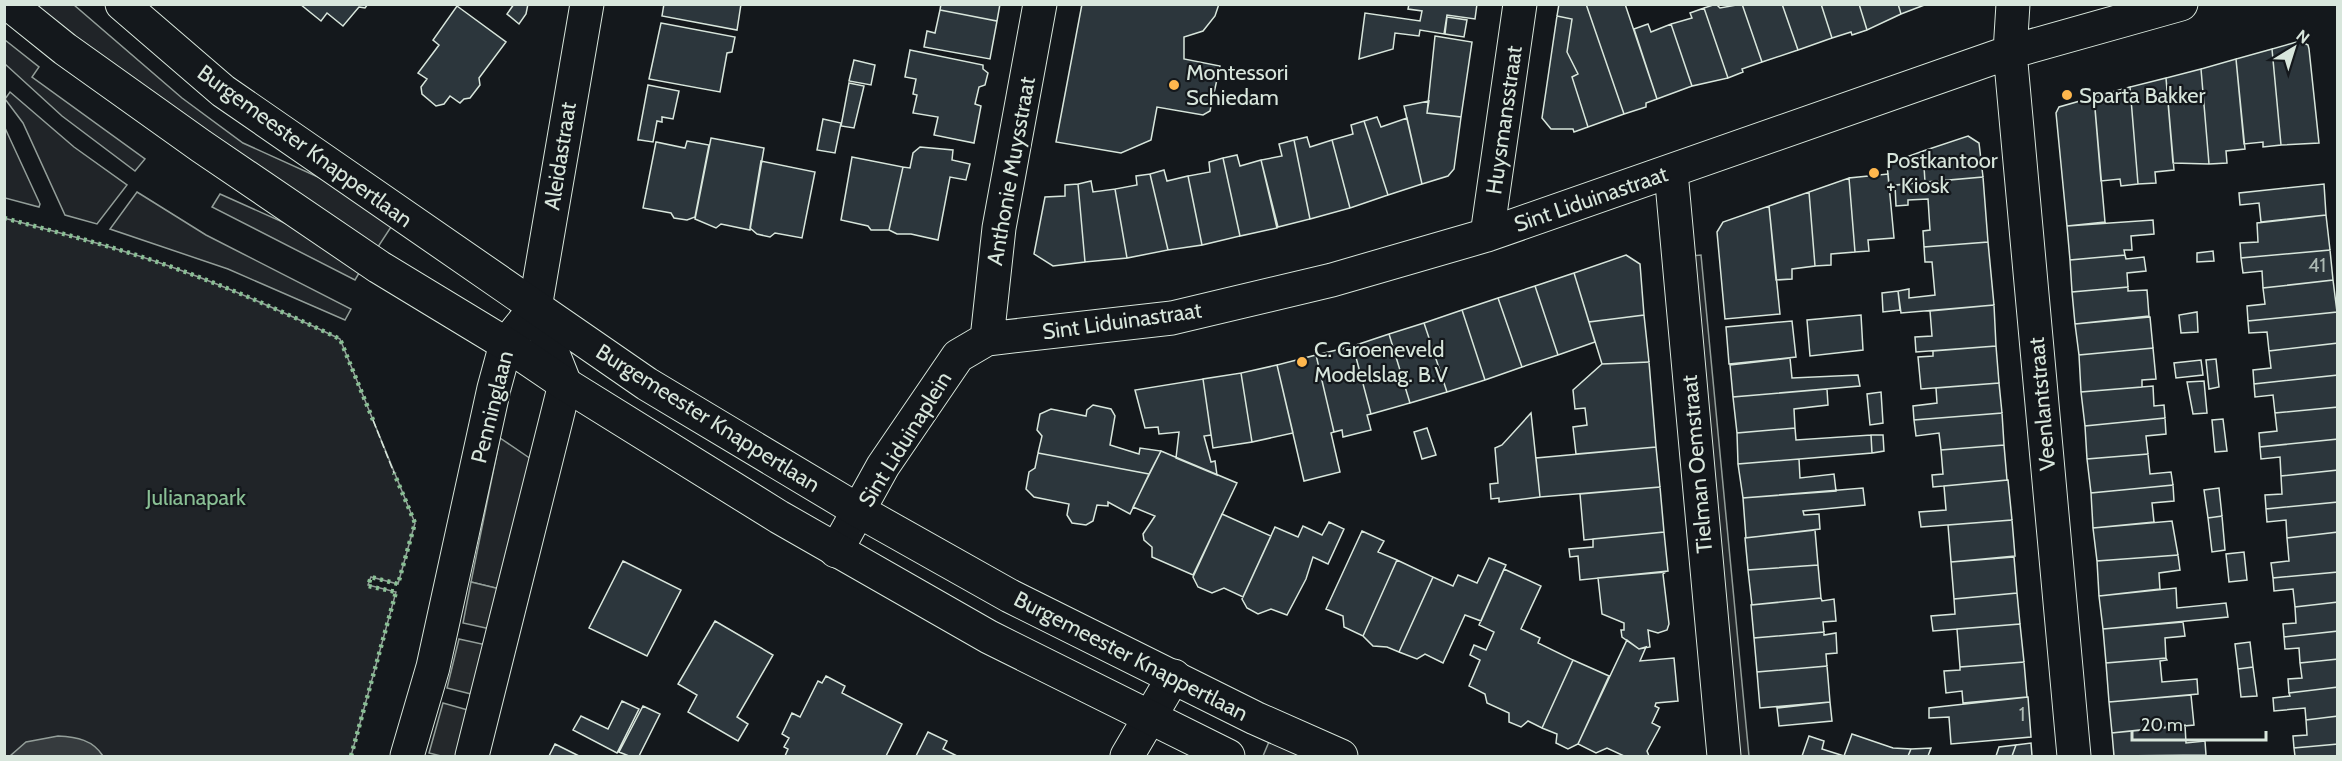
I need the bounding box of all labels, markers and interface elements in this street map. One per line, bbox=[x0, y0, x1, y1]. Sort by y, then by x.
north arrow bbox=[2264, 18, 2324, 78]
text: N bbox=[2293, 26, 2313, 48]
street label: Huysmansstraat bbox=[1480, 43, 1528, 196]
street label: Burgemeester Knappertlaan bbox=[192, 59, 418, 233]
place label: Montessori Schiedam bbox=[1186, 59, 1288, 111]
street label: Anthonie Muysstraat bbox=[981, 74, 1041, 267]
marker: Montessori Schiedam bbox=[1167, 78, 1181, 92]
place label: Sparta Bakker bbox=[2079, 82, 2206, 109]
marker: Sparta Bakker bbox=[2060, 88, 2074, 102]
street label: Aleidastraat bbox=[538, 100, 582, 212]
place label: Postkantoor + Kiosk bbox=[1886, 147, 1998, 199]
street label: Sint Liduinastraat bbox=[1511, 160, 1672, 238]
marker: Postkantoor + Kiosk bbox=[1867, 166, 1881, 180]
house number: 41 bbox=[2308, 253, 2326, 277]
street label: Sint Liduinastraat bbox=[1041, 296, 1204, 346]
place label: C. Groeneveld Modelslag. B.V bbox=[1314, 336, 1448, 388]
street label: Veenlantstraat bbox=[2023, 336, 2061, 472]
street label: Burgemeester Knappertlaan bbox=[591, 338, 825, 498]
street label: Penninglaan bbox=[465, 348, 519, 466]
marker: C. Groeneveld Modelslag. B.V bbox=[1295, 355, 1309, 369]
street label: Sint Liduinaplein bbox=[853, 366, 957, 512]
street label: Tielman Oemstraat bbox=[1676, 373, 1718, 554]
park label: Julianapark bbox=[145, 484, 246, 511]
street label: Burgemeester Knappertlaan bbox=[1009, 585, 1253, 727]
house number: 1 bbox=[2019, 702, 2025, 726]
scale bar bbox=[2132, 704, 2266, 742]
text: 20 m bbox=[2141, 714, 2183, 736]

